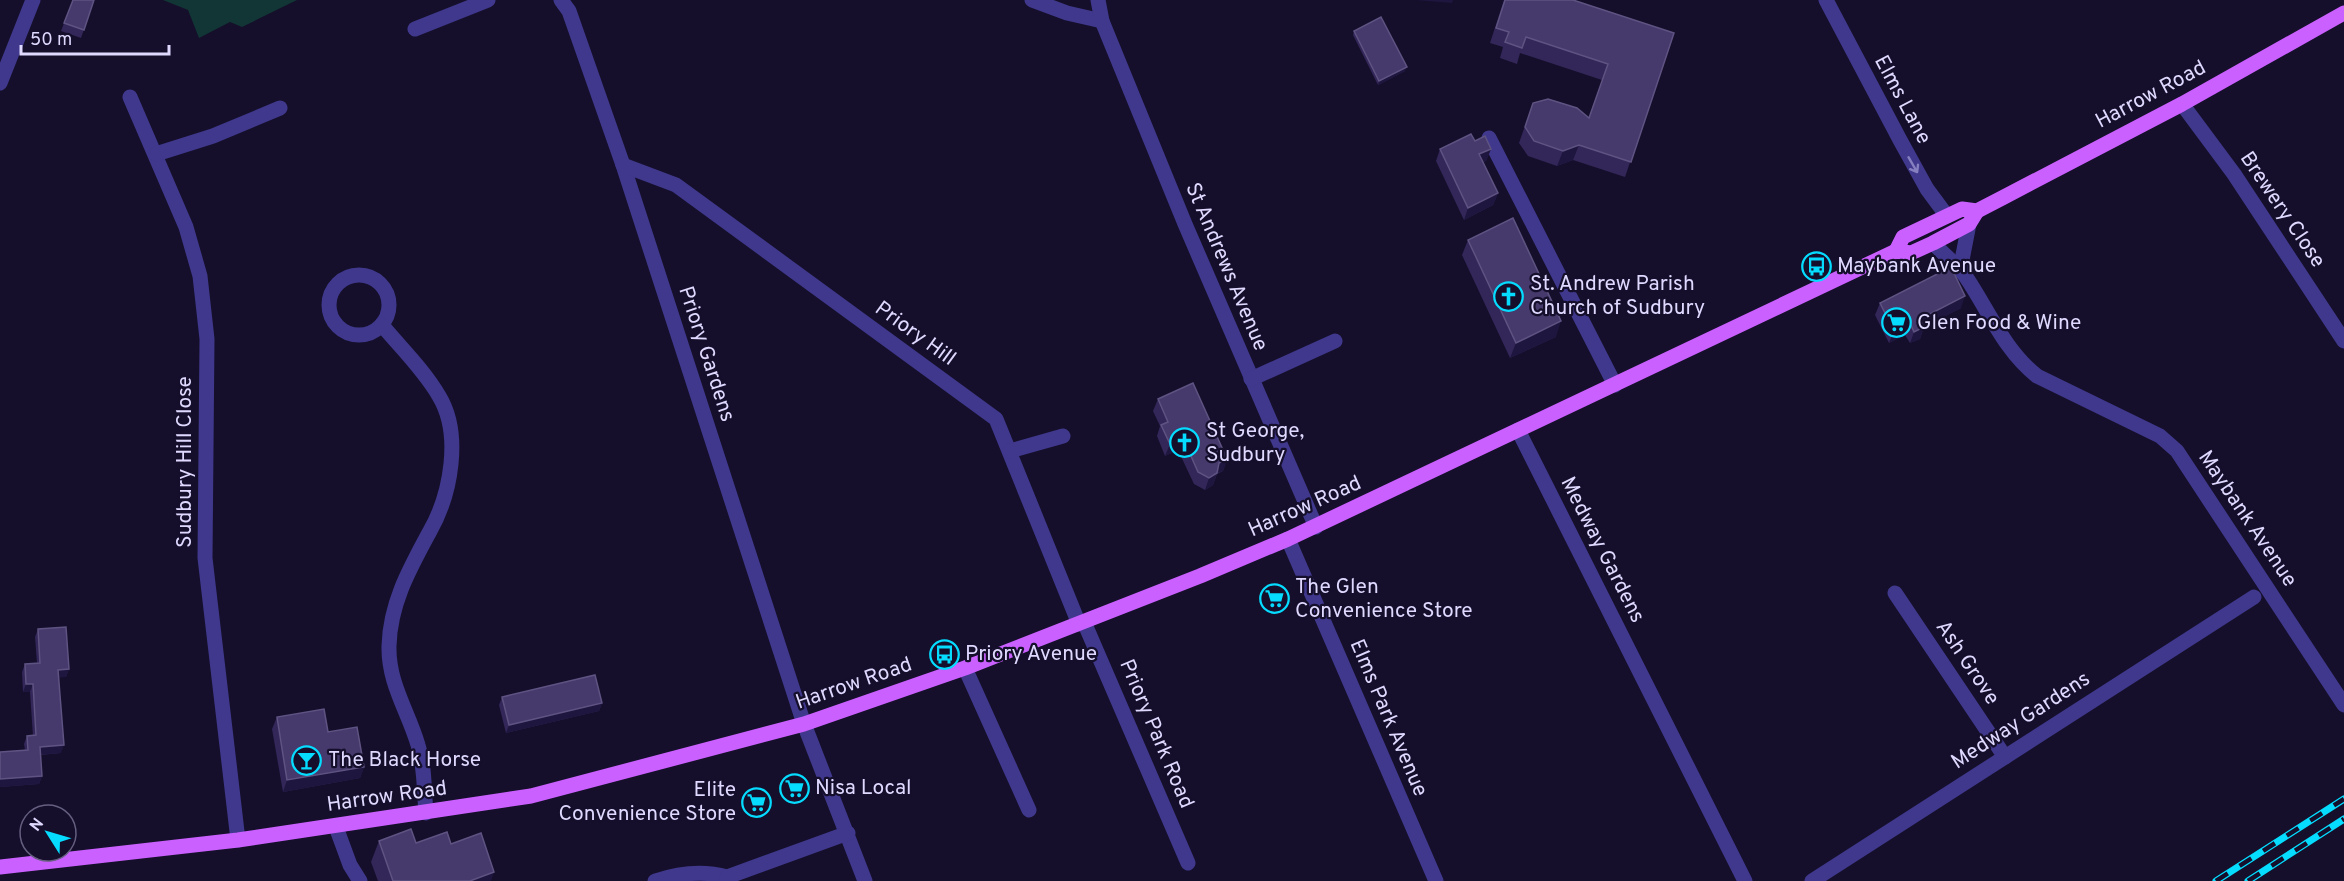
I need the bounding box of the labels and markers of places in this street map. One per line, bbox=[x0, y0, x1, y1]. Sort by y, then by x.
bus stop icon: Maybank Avenue bbox=[1800, 250, 1832, 282]
place label: Maybank Avenue bbox=[1837, 253, 1996, 280]
place label: St. Andrew Parish Church of Sudbury bbox=[1530, 271, 1705, 322]
church icon: St. Andrew Parish Church of Sudbury bbox=[1493, 280, 1525, 312]
supermarket icon: Glen Food & Wine bbox=[1880, 307, 1912, 339]
place label: Glen Food & Wine bbox=[1917, 310, 2081, 337]
place label: St George, Sudbury bbox=[1206, 418, 1304, 469]
church icon: St George, Sudbury bbox=[1169, 427, 1201, 459]
place label: The Glen Convenience Store bbox=[1295, 574, 1473, 625]
supermarket icon: The Glen Convenience Store bbox=[1258, 583, 1290, 615]
bus stop icon: Priory Avenue bbox=[928, 638, 960, 670]
place label: Priory Avenue bbox=[965, 641, 1097, 668]
bar icon: The Black Horse bbox=[291, 744, 323, 776]
place label: The Black Horse bbox=[328, 747, 481, 774]
supermarket icon: Nisa Local bbox=[778, 772, 810, 804]
place label: Nisa Local bbox=[815, 775, 911, 802]
place label: Elite Convenience Store bbox=[558, 777, 736, 828]
supermarket icon: Elite Convenience Store bbox=[741, 786, 773, 818]

